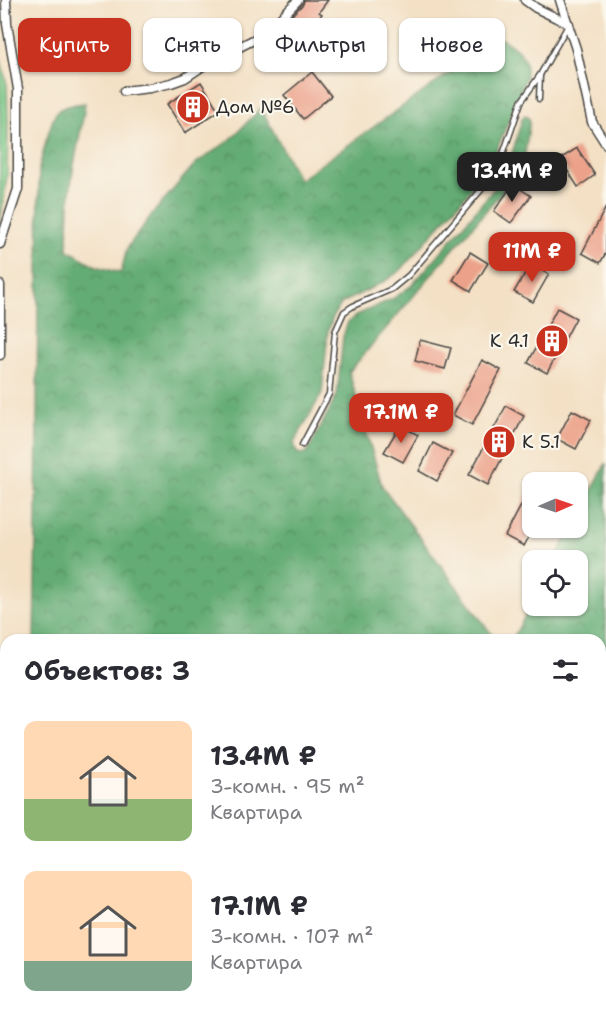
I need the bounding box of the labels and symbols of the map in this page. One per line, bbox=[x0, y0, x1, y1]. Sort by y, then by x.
building icon: Дом №6 bbox=[175, 89, 211, 125]
place label: Дом №6 bbox=[216, 95, 295, 119]
pin: 13.4M ₽ bbox=[457, 152, 567, 203]
pin: 11M ₽ bbox=[490, 232, 574, 283]
building icon: К 4.1 bbox=[534, 323, 570, 359]
place label: К 4.1 bbox=[490, 329, 529, 353]
pin: 17.1M ₽ bbox=[346, 393, 456, 444]
building icon: К 5.1 bbox=[481, 424, 517, 460]
place label: К 5.1 bbox=[522, 430, 560, 454]
north arrow bbox=[522, 472, 588, 538]

